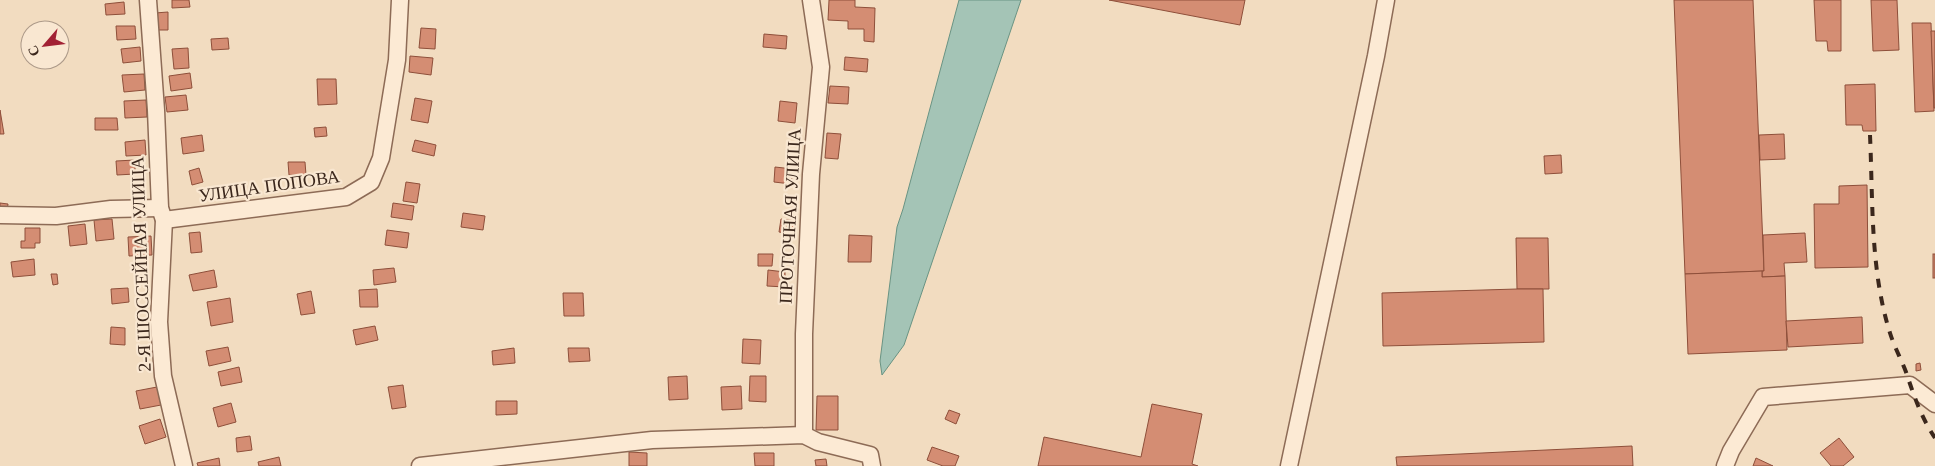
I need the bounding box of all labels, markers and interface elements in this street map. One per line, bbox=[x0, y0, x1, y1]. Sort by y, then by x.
north arrow bbox=[20, 20, 70, 70]
text: С bbox=[25, 43, 43, 59]
street label: ПРОТОЧНАЯ УЛИЦА bbox=[775, 128, 805, 304]
street label: 2-Я ШОССЕЙНАЯ УЛИЦА bbox=[127, 156, 155, 372]
street label: УЛИЦА ПОПОВА bbox=[197, 166, 341, 206]

